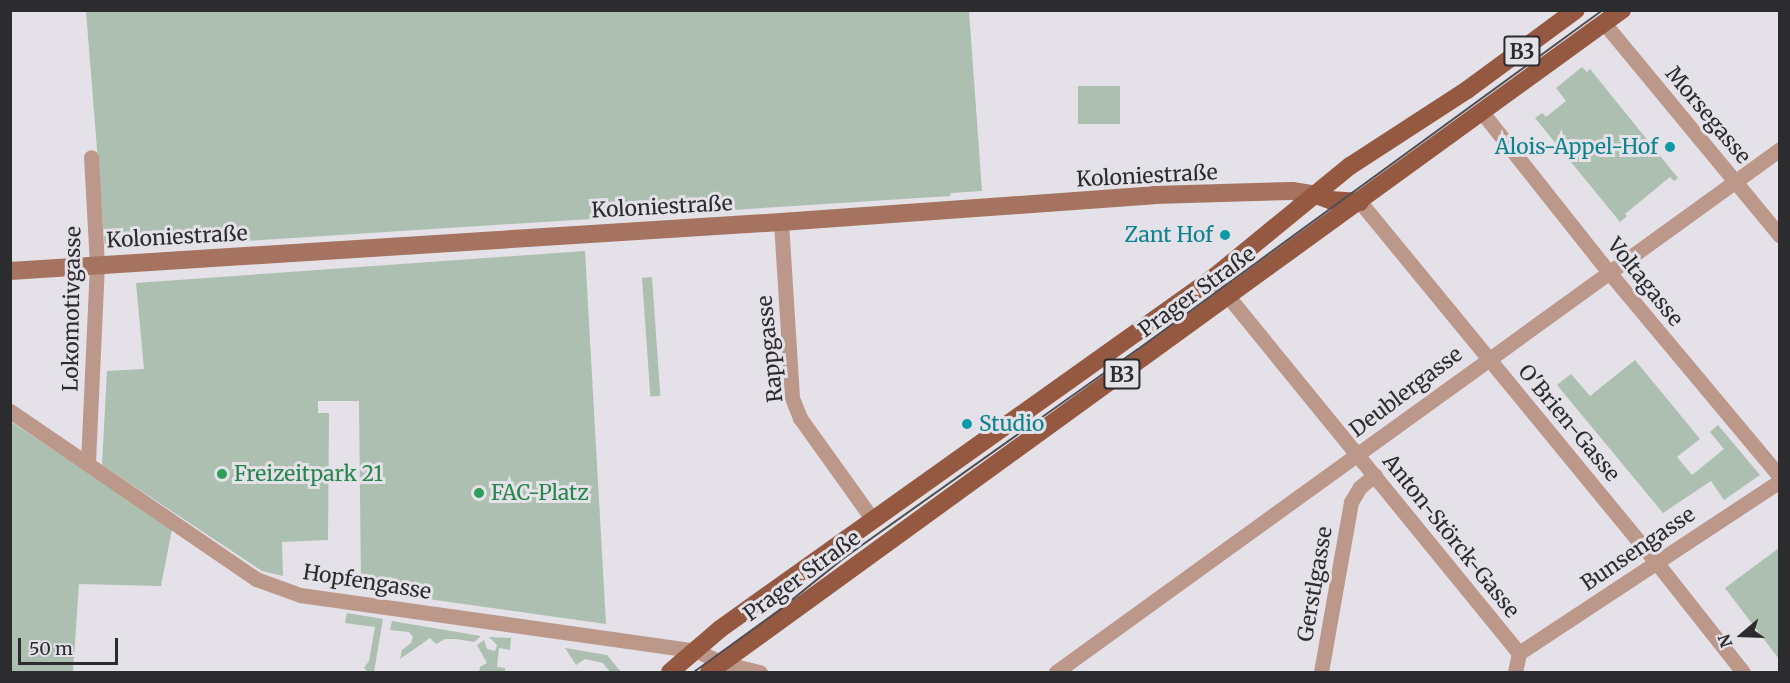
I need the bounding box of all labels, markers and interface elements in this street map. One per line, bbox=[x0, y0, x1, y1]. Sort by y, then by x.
road number: B3 bbox=[1502, 34, 1541, 68]
street label: Morsegasse bbox=[1660, 61, 1756, 169]
place label: Alois-Appel-Hof bbox=[1495, 134, 1658, 160]
marker: Alois-Appel-Hof bbox=[1663, 140, 1677, 154]
street label: Koloniestraße bbox=[1076, 160, 1218, 192]
street label: Koloniestraße bbox=[591, 191, 733, 223]
street label: Koloniestraße bbox=[106, 221, 248, 253]
place label: Zant Hof bbox=[1125, 222, 1213, 248]
street label: Lokomotivgasse bbox=[58, 226, 86, 392]
marker: Zant Hof bbox=[1218, 228, 1232, 242]
street label: Voltagasse bbox=[1602, 233, 1688, 331]
street label: Prager Straße bbox=[1134, 241, 1260, 343]
street label: Rappgasse bbox=[752, 294, 788, 404]
street label: Deublergasse bbox=[1345, 341, 1467, 443]
road number: B3 bbox=[1102, 357, 1142, 391]
street label: O'Brien-Gasse bbox=[1513, 360, 1625, 486]
place label: Studio bbox=[979, 411, 1044, 437]
marker: Studio bbox=[960, 417, 974, 431]
street label: Anton-Störck-Gasse bbox=[1377, 449, 1525, 623]
place label: Freizeitpark 21 bbox=[234, 461, 383, 487]
marker: Freizeitpark 21 bbox=[215, 467, 229, 481]
place label: FAC-Platz bbox=[491, 480, 589, 506]
marker: FAC-Platz bbox=[472, 486, 486, 500]
street label: Bunsengasse bbox=[1576, 502, 1700, 596]
street label: Prager Straße bbox=[739, 525, 865, 627]
street label: Gerstlgasse bbox=[1292, 525, 1338, 643]
street label: Hopfengasse bbox=[301, 559, 433, 605]
north arrow bbox=[1712, 605, 1772, 665]
scale bar bbox=[21, 626, 122, 664]
text: N bbox=[1713, 632, 1736, 650]
text: 50 m bbox=[29, 637, 73, 660]

